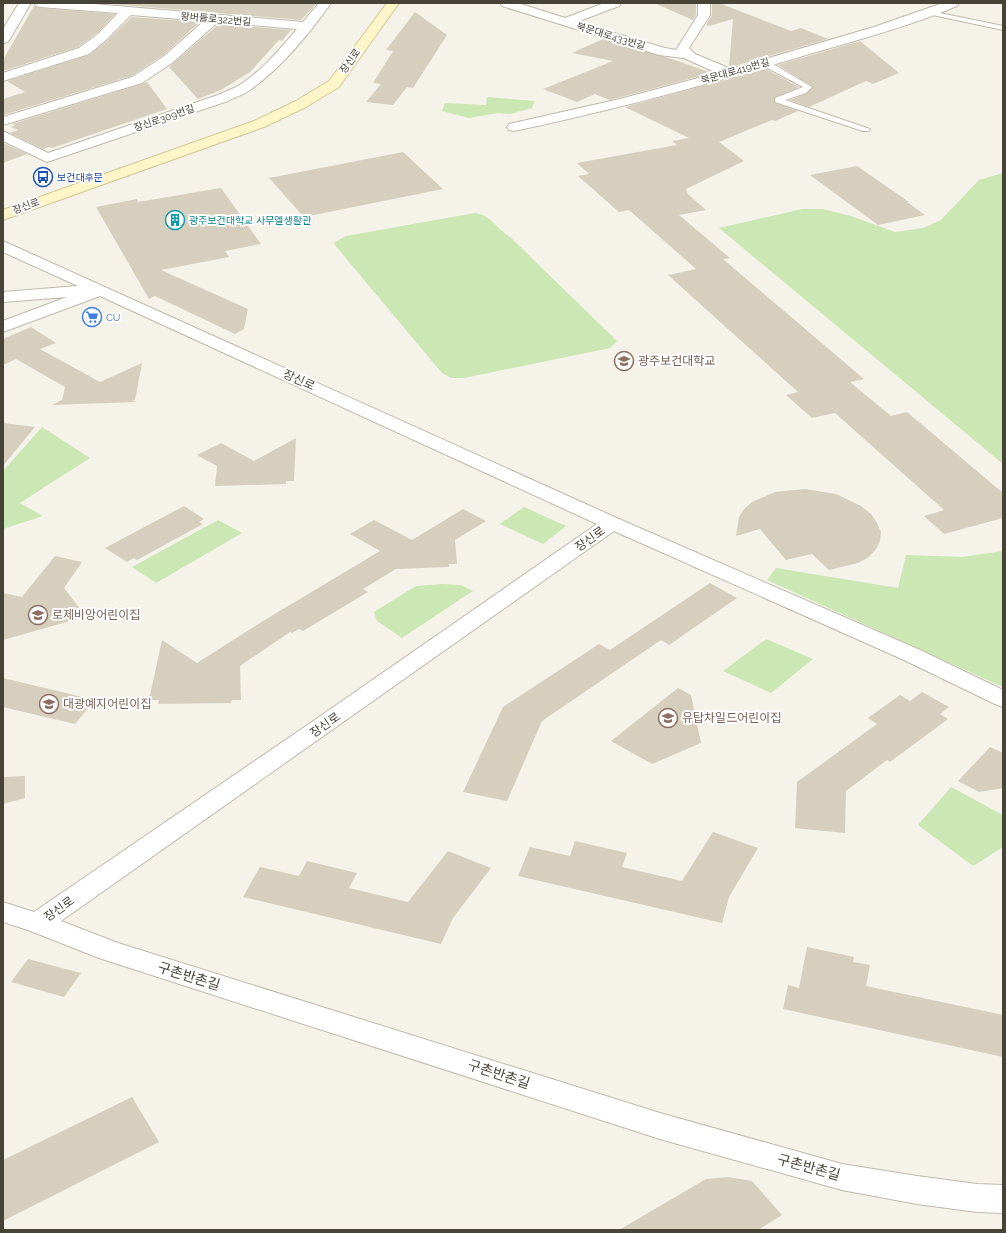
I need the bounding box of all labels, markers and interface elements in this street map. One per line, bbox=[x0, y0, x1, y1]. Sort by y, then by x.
street label: 왕버들로322번길 bbox=[180, 10, 252, 28]
street label: 북문대로433번길 bbox=[575, 20, 647, 52]
street label: 장신로 bbox=[337, 47, 363, 75]
street label: 북문대로419번길 bbox=[699, 56, 771, 86]
street label: 장신로309번길 bbox=[132, 102, 196, 134]
bus stop icon: 보건대후문 bbox=[32, 166, 54, 188]
place label: 보건대후문 bbox=[57, 172, 103, 183]
street label: 장신로 bbox=[11, 196, 41, 216]
building icon: 광주보건대학교 사무엘생활관 bbox=[164, 209, 186, 231]
place label: 광주보건대학교 사무엘생활관 bbox=[189, 215, 312, 226]
supermarket icon: CU bbox=[81, 306, 103, 328]
place label: CU bbox=[106, 312, 120, 323]
school or university icon: 광주보건대학교 bbox=[613, 350, 635, 372]
place label: 광주보건대학교 bbox=[638, 354, 715, 368]
street label: 장신로 bbox=[281, 367, 317, 393]
street label: 장신로 bbox=[572, 524, 608, 554]
school or university icon: 로제비앙어린이집 bbox=[27, 604, 49, 626]
place label: 로제비앙어린이집 bbox=[52, 608, 140, 622]
school or university icon: 대광예지어린이집 bbox=[38, 693, 60, 715]
place label: 대광예지어린이집 bbox=[63, 697, 151, 711]
school or university icon: 유탑차일드어린이집 bbox=[657, 707, 679, 729]
street label: 장신로 bbox=[307, 710, 343, 740]
place label: 유탑차일드어린이집 bbox=[682, 711, 781, 725]
street label: 장신로 bbox=[41, 894, 77, 924]
street label: 구촌반촌길 bbox=[156, 959, 222, 993]
street label: 구촌반촌길 bbox=[466, 1056, 532, 1092]
street label: 구촌반촌길 bbox=[776, 1151, 842, 1183]

